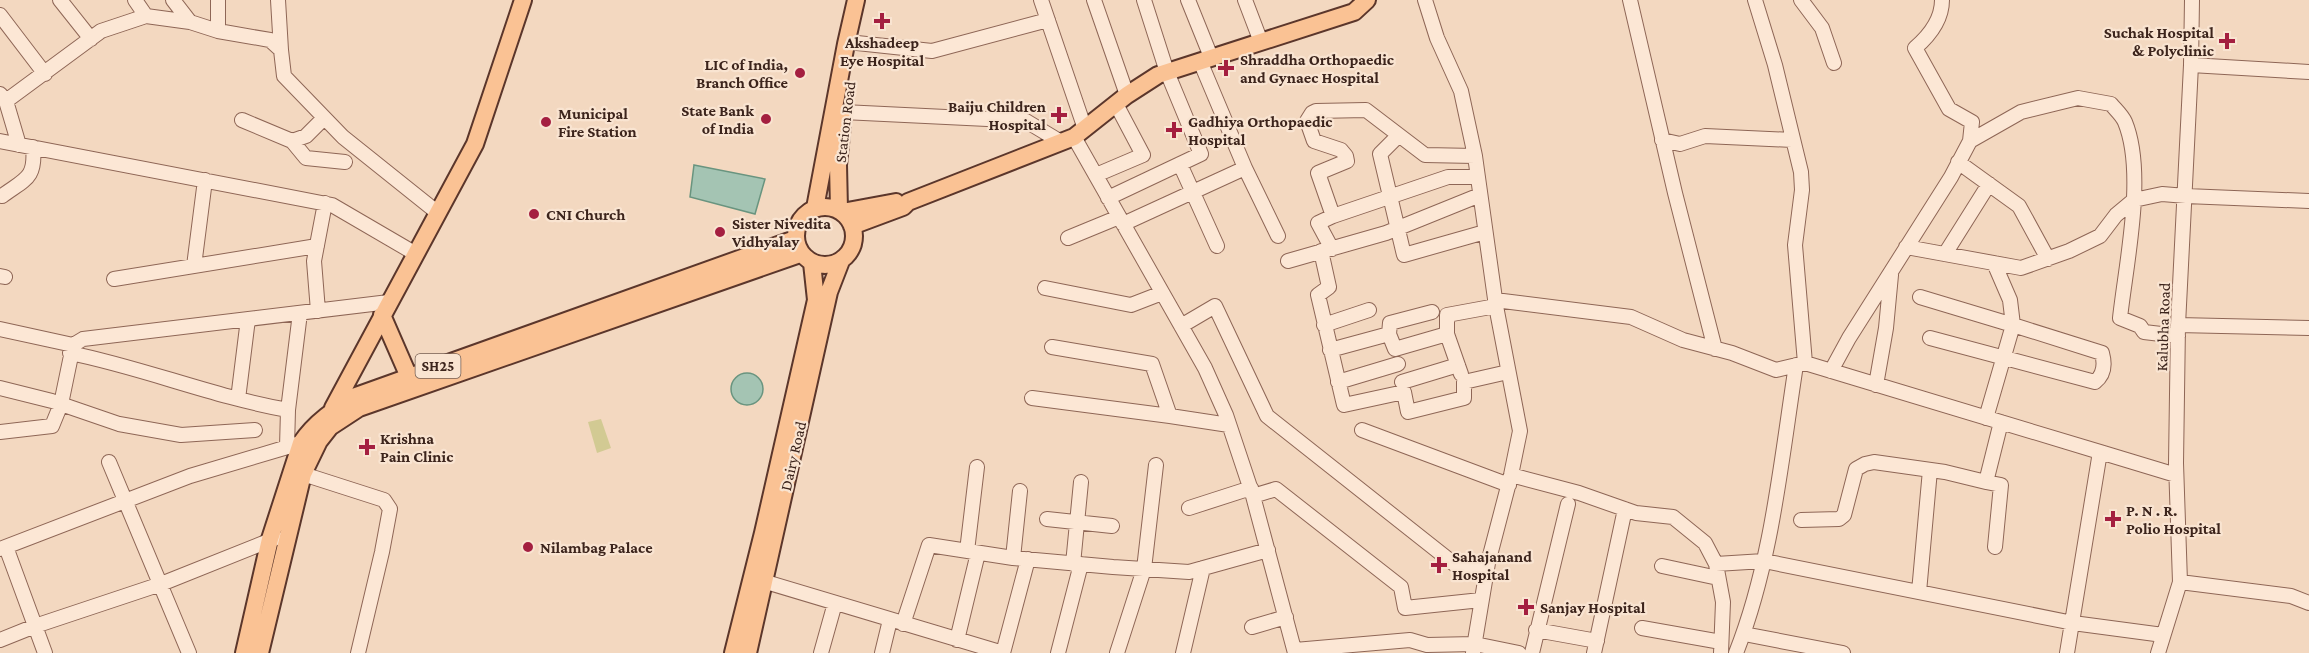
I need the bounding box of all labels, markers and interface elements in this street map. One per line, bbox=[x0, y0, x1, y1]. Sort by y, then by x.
marker: Akshadeep Eye Hospital bbox=[873, 12, 891, 30]
place label: Suchak Hospital & Polyclinic bbox=[2104, 24, 2214, 59]
marker: Suchak Hospital & Polyclinic bbox=[2218, 32, 2236, 50]
place label: Akshadeep Eye Hospital bbox=[840, 34, 924, 69]
place label: Shraddha Orthopaedic and Gynaec Hospital bbox=[1240, 51, 1394, 86]
place label: LIC of India, Branch Office bbox=[696, 56, 789, 91]
marker: Shraddha Orthopaedic and Gynaec Hospital bbox=[1217, 59, 1235, 77]
marker: LIC of India, Branch Office bbox=[793, 66, 807, 80]
street label: Station Road bbox=[832, 80, 858, 164]
place label: Baiju Children Hospital bbox=[948, 98, 1046, 133]
place label: State Bank of India bbox=[681, 102, 754, 137]
place label: Municipal Fire Station bbox=[558, 105, 637, 140]
marker: Baiju Children Hospital bbox=[1050, 106, 1068, 124]
marker: State Bank of India bbox=[759, 112, 773, 126]
place label: Gadhiya Orthopaedic Hospital bbox=[1188, 113, 1333, 148]
marker: Municipal Fire Station bbox=[539, 115, 553, 129]
marker: Gadhiya Orthopaedic Hospital bbox=[1165, 121, 1183, 139]
place label: CNI Church bbox=[546, 206, 625, 223]
marker: CNI Church bbox=[527, 207, 541, 221]
place label: Sister Nivedita Vidhyalay bbox=[731, 215, 831, 250]
marker: Sister Nivedita Vidhyalay bbox=[713, 225, 727, 239]
street label: Kalubha Road bbox=[2153, 282, 2173, 372]
road number: SH25 bbox=[416, 354, 460, 378]
street label: Dairy Road bbox=[777, 419, 810, 493]
place label: Krishna Pain Clinic bbox=[380, 430, 453, 465]
marker: Krishna Pain Clinic bbox=[358, 438, 376, 456]
place label: P. N . R. Polio Hospital bbox=[2126, 502, 2221, 537]
marker: P. N . R. Polio Hospital bbox=[2104, 510, 2122, 528]
place label: Nilambag Palace bbox=[540, 539, 653, 556]
marker: Nilambag Palace bbox=[521, 540, 535, 554]
place label: Sahajanand Hospital bbox=[1452, 548, 1532, 583]
marker: Sahajanand Hospital bbox=[1430, 556, 1448, 574]
marker: Sanjay Hospital bbox=[1517, 598, 1535, 616]
place label: Sanjay Hospital bbox=[1540, 599, 1646, 617]

